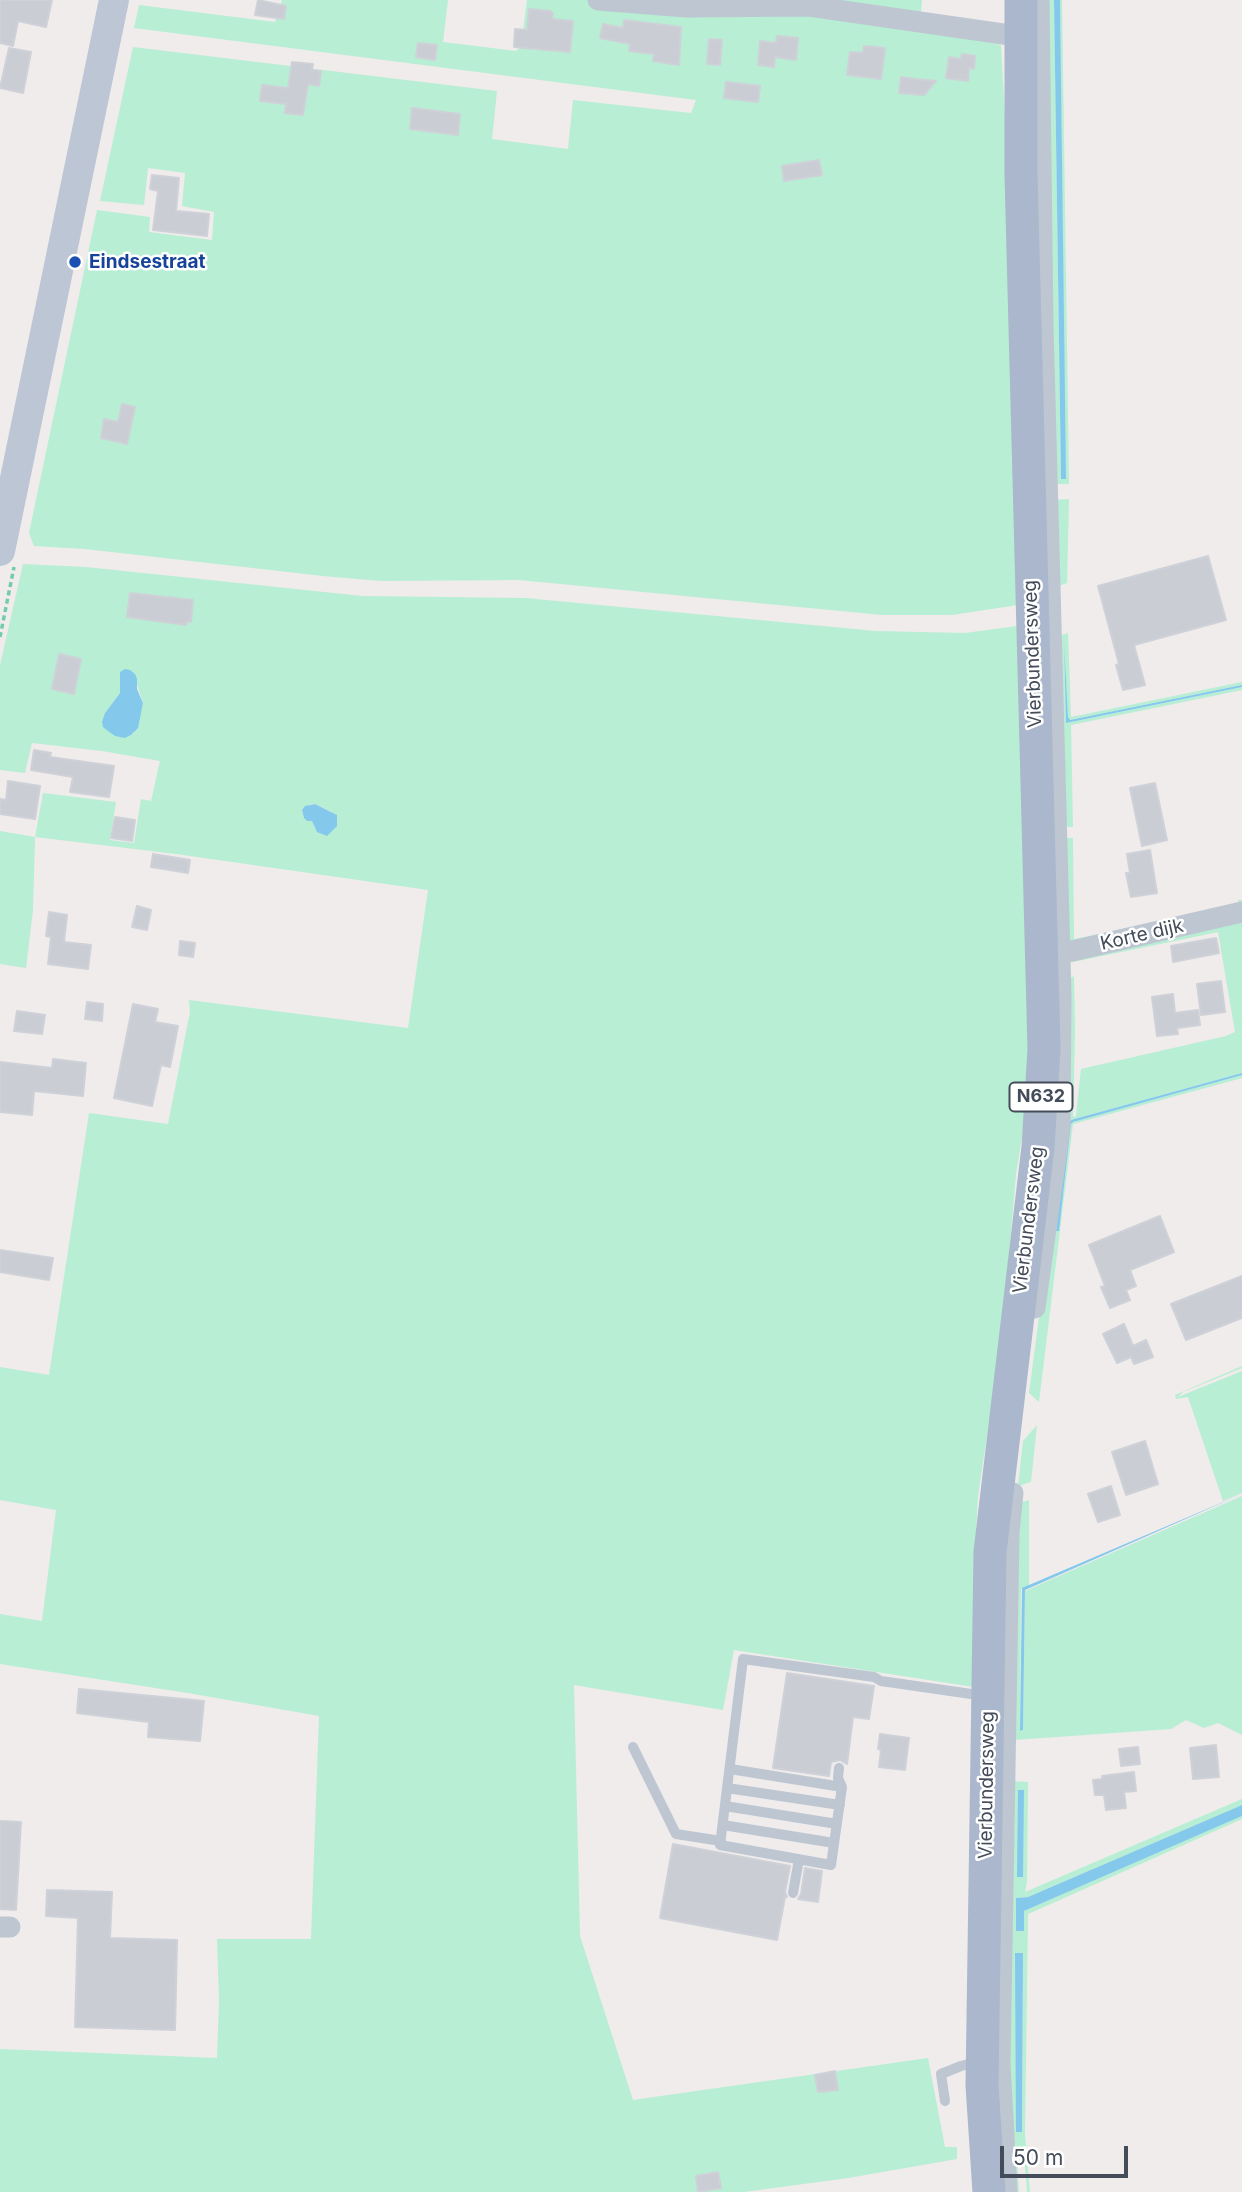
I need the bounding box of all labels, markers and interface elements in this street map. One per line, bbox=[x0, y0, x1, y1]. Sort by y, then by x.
place label: Eindsestraat bbox=[89, 251, 206, 273]
marker: Eindsestraat bbox=[67, 254, 83, 270]
street label: Vierbundersweg bbox=[1019, 580, 1047, 728]
street label: Korte dijk bbox=[1098, 914, 1186, 956]
road number: N632 bbox=[1010, 1082, 1072, 1112]
street label: Vierbundersweg bbox=[1009, 1145, 1049, 1295]
street label: Vierbundersweg bbox=[974, 1711, 1000, 1859]
scale bar bbox=[1004, 2132, 1132, 2176]
text: 50 m bbox=[1013, 2145, 1063, 2170]

